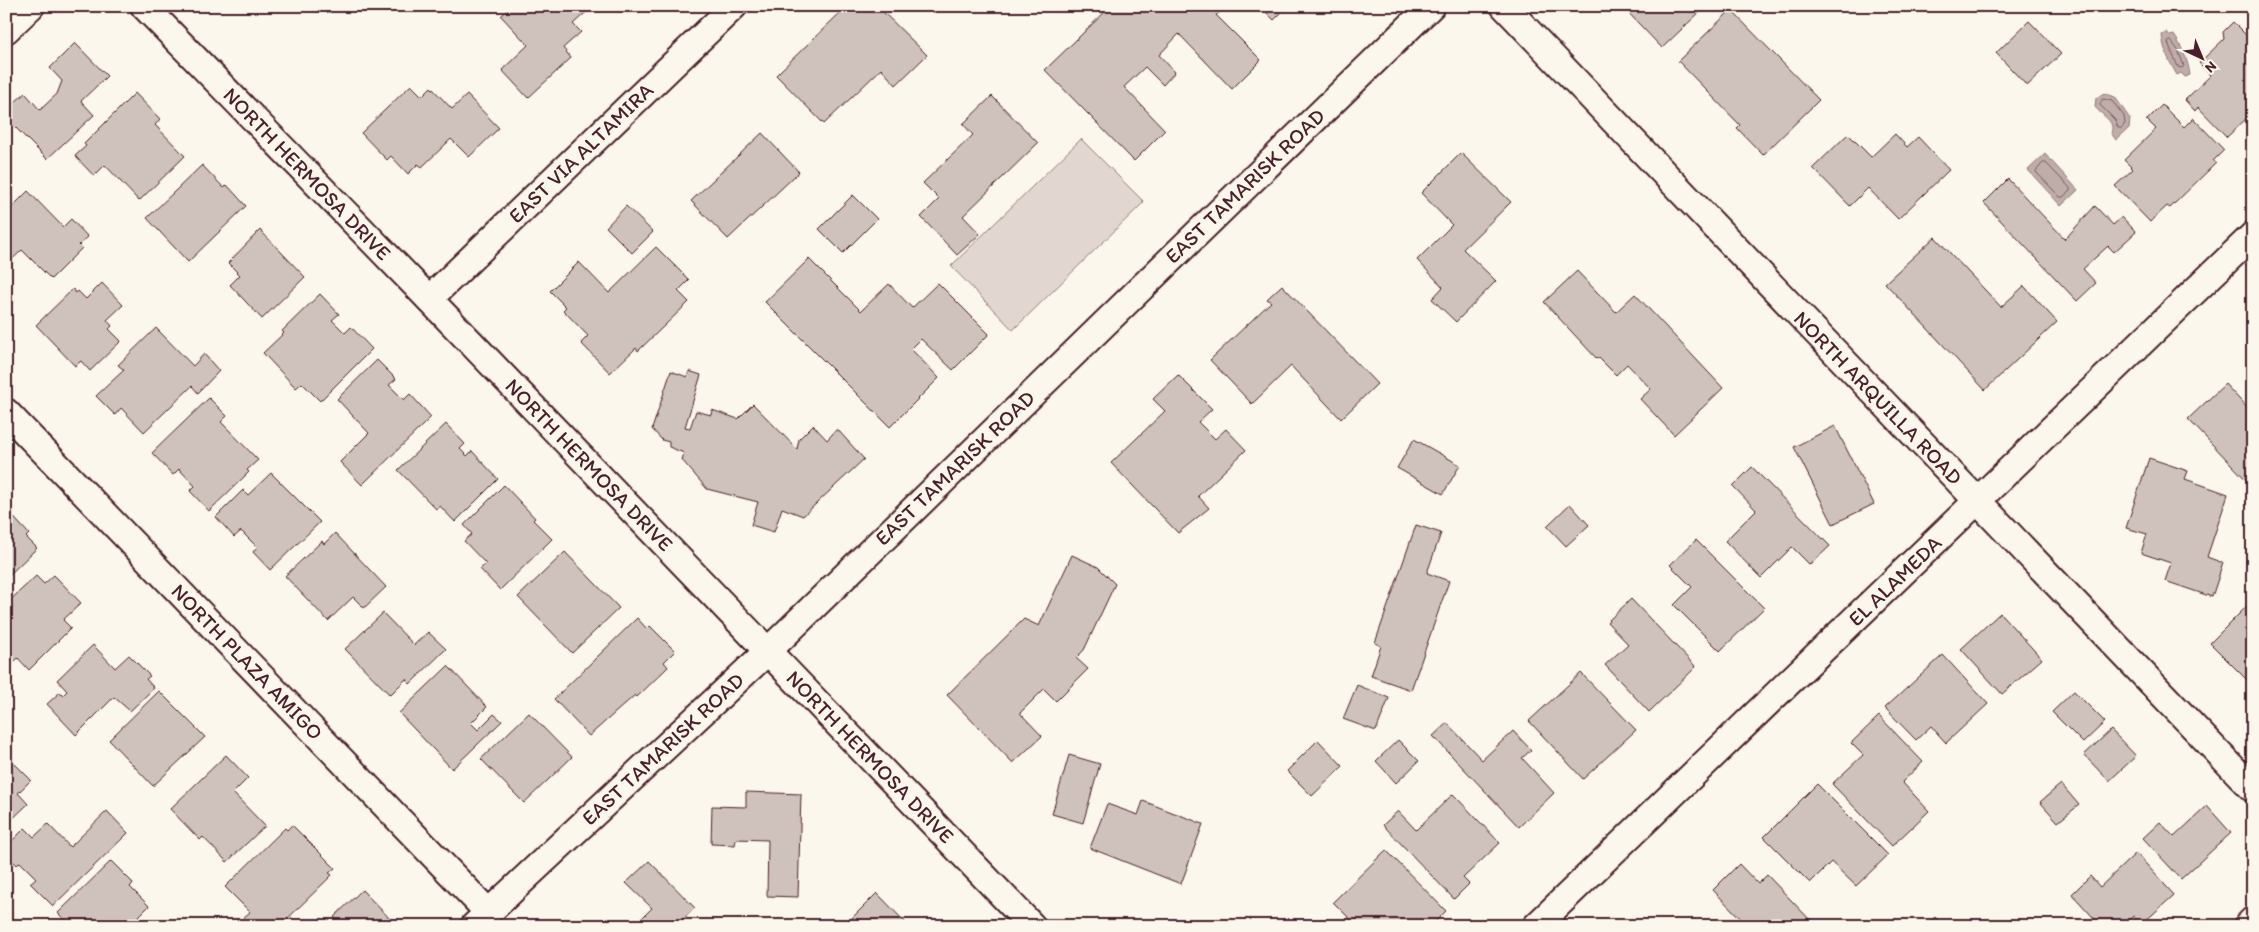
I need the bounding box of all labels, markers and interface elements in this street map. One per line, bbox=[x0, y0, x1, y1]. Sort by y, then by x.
north arrow bbox=[2176, 32, 2226, 82]
text: N bbox=[2201, 58, 2220, 76]
street label: EAST VIA ALTAMIRA bbox=[503, 77, 659, 228]
street label: NORTH HERMOSA DRIVE bbox=[218, 82, 396, 265]
street label: EAST TAMARISK ROAD bbox=[1160, 103, 1330, 268]
street label: NORTH ARQUILLA ROAD bbox=[1789, 306, 1968, 490]
street label: NORTH HERMOSA DRIVE bbox=[500, 373, 678, 556]
street label: EAST TAMARISK ROAD bbox=[870, 385, 1040, 550]
street label: EL ALAMEDA bbox=[1843, 530, 1947, 631]
street label: NORTH PLAZA AMIGO bbox=[166, 578, 328, 745]
street label: NORTH HERMOSA DRIVE bbox=[781, 665, 959, 848]
street label: EAST TAMARISK ROAD bbox=[576, 667, 749, 830]

